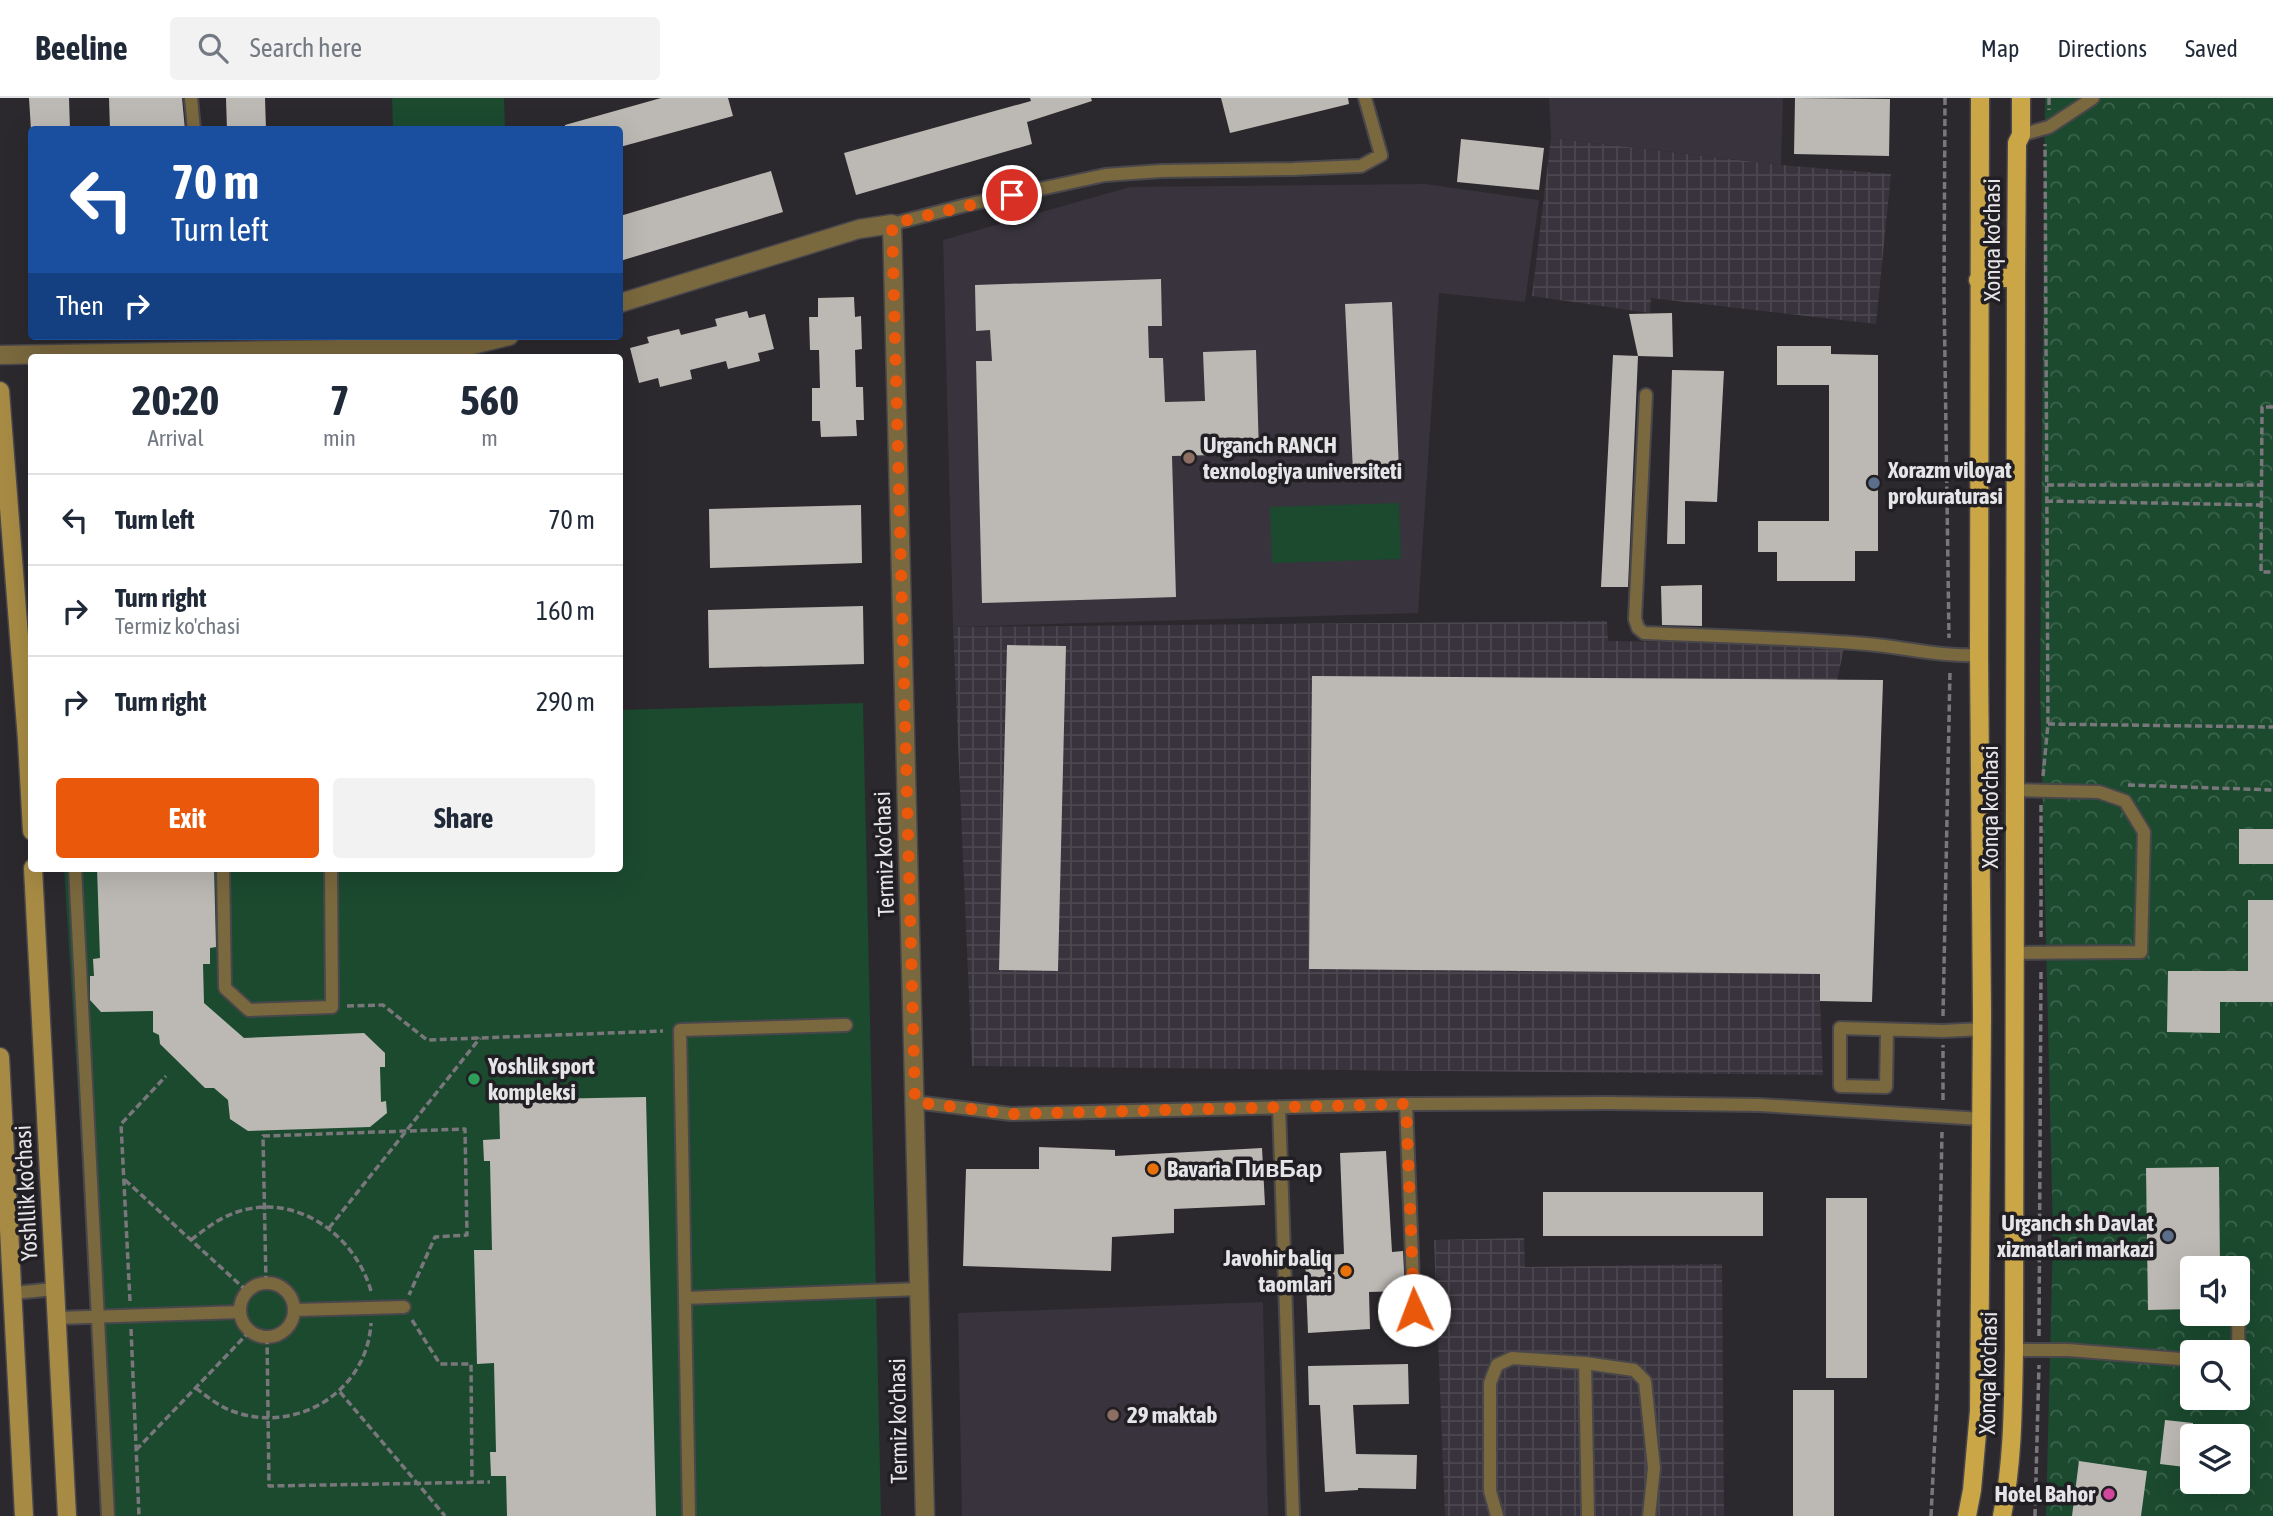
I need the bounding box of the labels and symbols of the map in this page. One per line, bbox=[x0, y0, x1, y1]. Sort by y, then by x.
pin bbox=[982, 165, 1042, 225]
street label: Xonqa ko'chasi bbox=[1979, 179, 2005, 301]
place label: Urganch RANCH texnologiya universiteti bbox=[1202, 432, 1402, 484]
marker: Urganch RANCH texnologiya universiteti bbox=[1181, 450, 1197, 466]
place label: Xorazm viloyat prokuraturasi bbox=[1887, 457, 2012, 509]
marker: Xorazm viloyat prokuraturasi bbox=[1866, 475, 1882, 491]
street label: Xonqa ko'chasi bbox=[1977, 746, 2003, 868]
street label: Termiz ko'chasi bbox=[869, 791, 899, 917]
place label: Yoshlik sport kompleksi bbox=[487, 1053, 595, 1105]
marker: Yoshlik sport kompleksi bbox=[466, 1071, 482, 1087]
street label: Yoshllik ko'chasi bbox=[9, 1124, 43, 1262]
place label: Bavaria ПивБар bbox=[1167, 1156, 1323, 1182]
marker: Bavaria ПивБар bbox=[1145, 1161, 1161, 1177]
place label: Urganch sh Davlat xizmatlari markazi bbox=[1997, 1210, 2154, 1262]
marker: Urganch sh Davlat xizmatlari markazi bbox=[2160, 1228, 2176, 1244]
place label: Javohir baliq taomlari bbox=[1223, 1245, 1332, 1297]
marker: Javohir baliq taomlari bbox=[1338, 1263, 1354, 1279]
position arrow bbox=[1377, 1273, 1451, 1347]
street label: Xonqa ko'chasi bbox=[1974, 1311, 2002, 1435]
street label: Termiz ko'chasi bbox=[884, 1358, 912, 1484]
place label: 29 maktab bbox=[1127, 1402, 1217, 1428]
marker: 29 maktab bbox=[1105, 1407, 1121, 1423]
place label: Hotel Bahor bbox=[1994, 1481, 2096, 1507]
marker: Hotel Bahor bbox=[2101, 1486, 2117, 1502]

